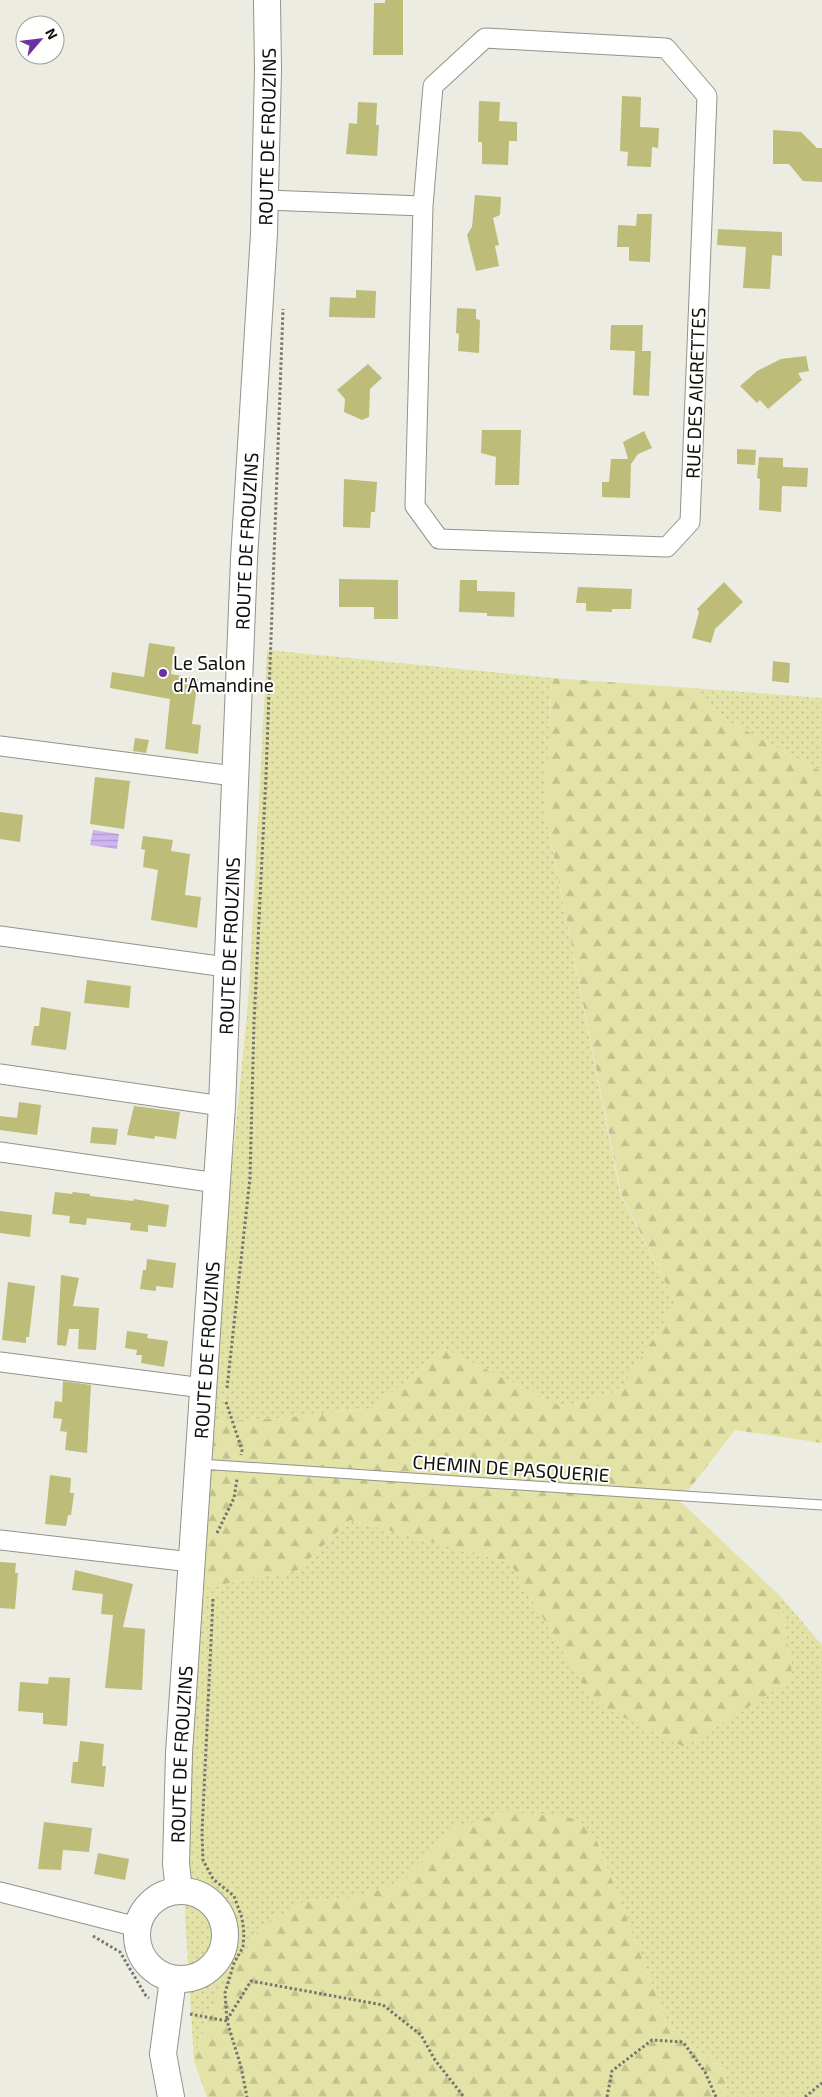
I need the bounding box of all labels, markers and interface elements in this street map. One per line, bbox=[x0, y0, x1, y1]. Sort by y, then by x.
north arrow bbox=[15, 15, 65, 65]
text: N bbox=[42, 25, 62, 42]
street label: ROUTE DE FROUZINS bbox=[253, 48, 280, 226]
street label: RUE DES AIGRETTES bbox=[681, 307, 709, 479]
street label: ROUTE DE FROUZINS bbox=[230, 452, 262, 630]
place label: Le Salon d'Amandine bbox=[173, 651, 274, 696]
marker: Le Salon d'Amandine bbox=[157, 667, 169, 679]
street label: ROUTE DE FROUZINS bbox=[213, 857, 244, 1035]
street label: ROUTE DE FROUZINS bbox=[188, 1261, 223, 1440]
street label: CHEMIN DE PASQUERIE bbox=[412, 1450, 610, 1486]
street label: ROUTE DE FROUZINS bbox=[165, 1665, 196, 1843]

